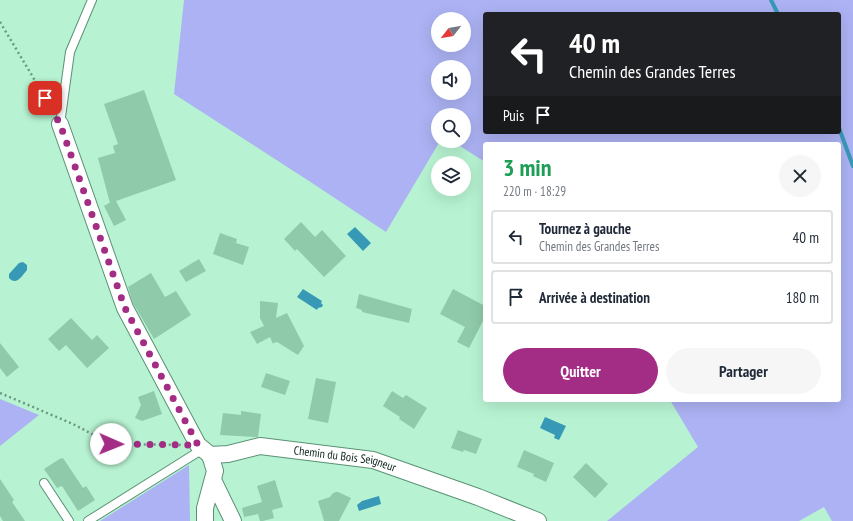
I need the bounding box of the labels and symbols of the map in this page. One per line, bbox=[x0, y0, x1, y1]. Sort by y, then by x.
north arrow bbox=[431, 12, 471, 52]
pin bbox=[28, 81, 62, 115]
position arrow bbox=[90, 423, 132, 465]
street label: Chemin du Bois Seigneur bbox=[293, 442, 399, 475]

